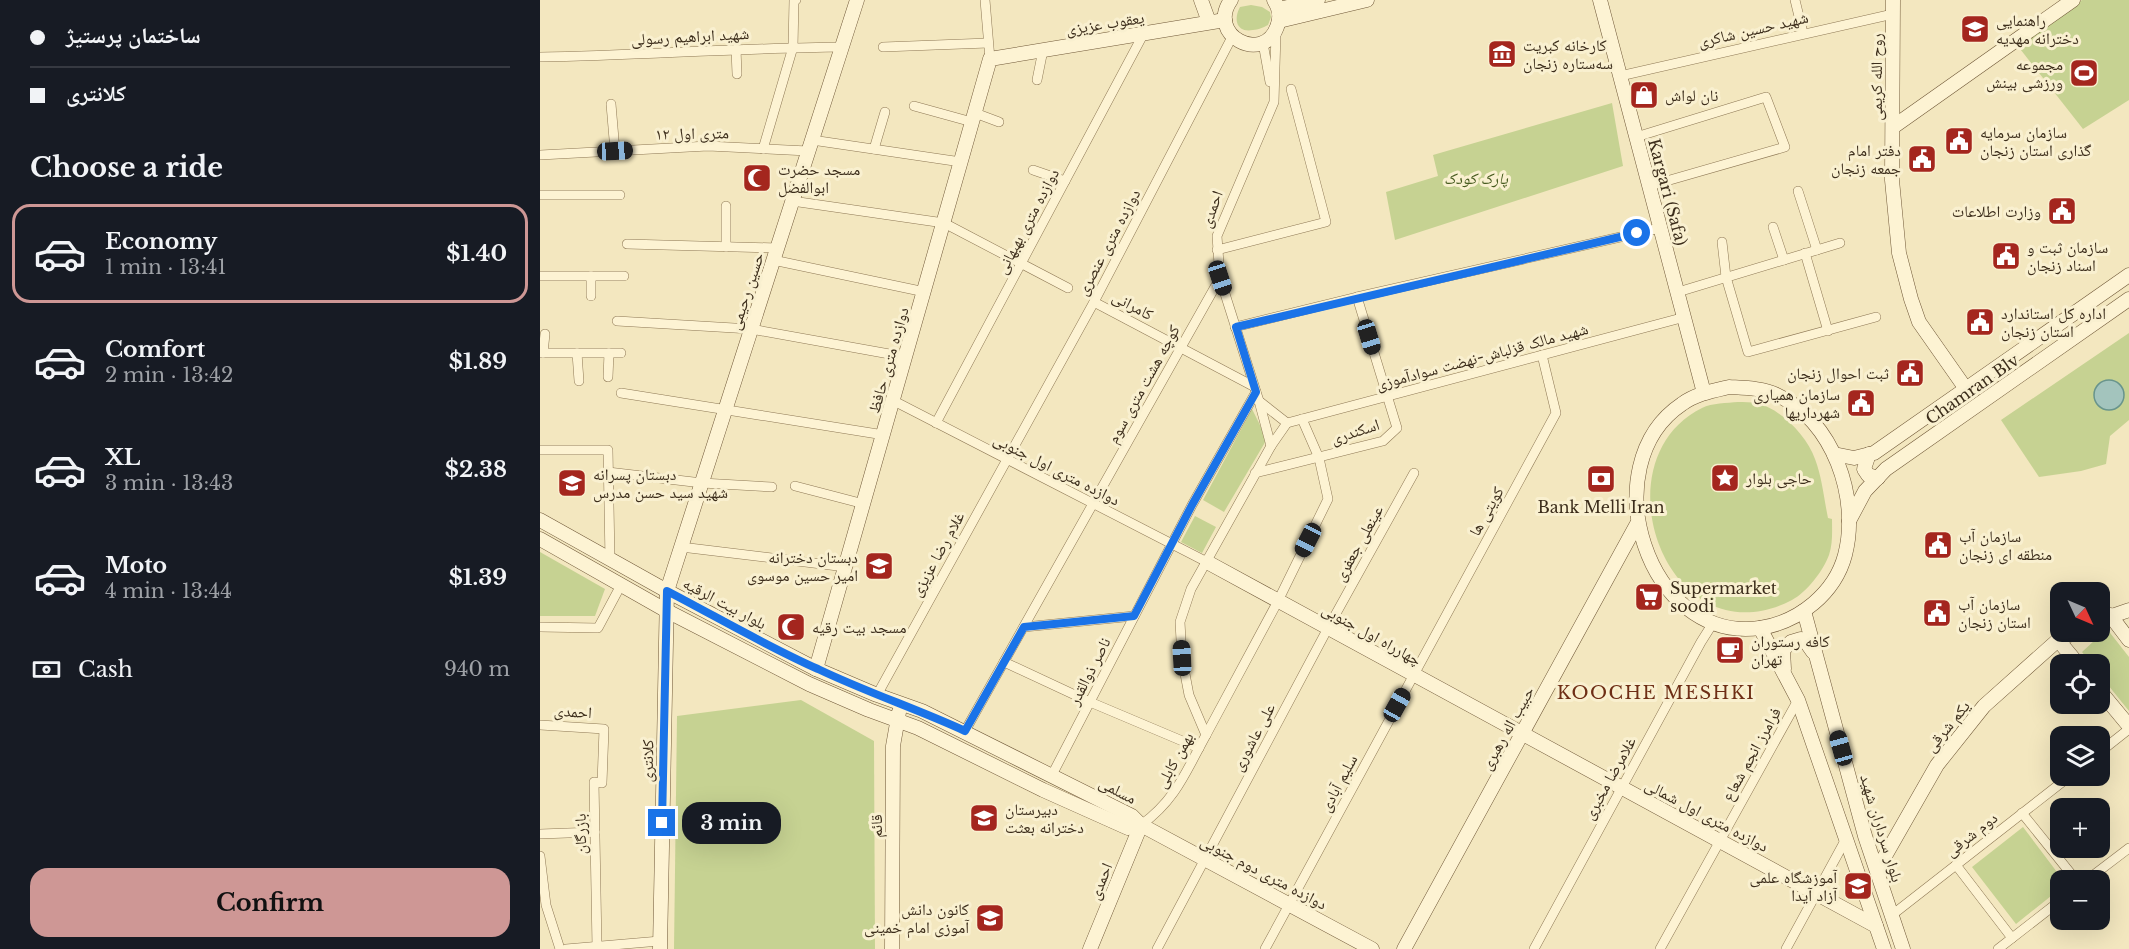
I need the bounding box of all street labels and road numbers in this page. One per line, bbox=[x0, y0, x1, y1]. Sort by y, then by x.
street label: یعقوب عزیزی bbox=[1064, 7, 1146, 40]
street label: شهید حسین شاکری bbox=[1696, 7, 1810, 52]
street label: شهید ابراهیم رسولی bbox=[630, 23, 750, 50]
street label: روح الله کریمی bbox=[1866, 33, 1887, 121]
street label: ۱۲ متری اول bbox=[655, 122, 729, 145]
street label: Kargari (Safa) bbox=[1644, 136, 1692, 248]
street label: دوازده متری بهبهانی bbox=[991, 165, 1064, 278]
street label: دوازده متری عنصری bbox=[1072, 185, 1145, 299]
street label: احمدی bbox=[1195, 188, 1228, 231]
street label: حسین رحیمی bbox=[724, 250, 769, 333]
street label: کامرانی bbox=[1109, 286, 1157, 325]
street label: دوازده متری حافظ bbox=[863, 305, 914, 416]
street label: شهید مالک قزلباش-نهضت سوادآموزی bbox=[1374, 318, 1591, 395]
street label: کوچه هشت متری سوم bbox=[1102, 321, 1185, 447]
street label: Chamran Blv bbox=[1922, 349, 2023, 428]
street label: اسکندری bbox=[1328, 414, 1382, 449]
street label: دوازده متری اول جنوبی bbox=[990, 429, 1123, 510]
street label: کویتی ها bbox=[1464, 483, 1509, 540]
street label: عینعلی جعفری bbox=[1329, 501, 1388, 585]
street label: غلام رضا عزیزی bbox=[905, 508, 969, 600]
street label: بلوار بیت الرقیه bbox=[680, 573, 770, 633]
street label: چهارراه اول جنوبی bbox=[1318, 598, 1425, 670]
street label: ناصر ذوالقدر bbox=[1063, 634, 1115, 709]
street label: حبیب اله رهبری bbox=[1476, 683, 1539, 774]
street label: یکم شرقی bbox=[1920, 696, 1975, 756]
street label: احمدی bbox=[553, 700, 593, 723]
street label: علی عاشوری bbox=[1227, 700, 1280, 775]
street label: فرامرز انجم شعاع bbox=[1717, 704, 1786, 805]
street label: بهمن کابلی bbox=[1150, 728, 1198, 792]
street label: غلامرضا مخبری bbox=[1578, 733, 1641, 823]
street label: کلانتری bbox=[637, 739, 658, 783]
street label: سلیم آبادی bbox=[1315, 751, 1362, 816]
street label: مسلمی bbox=[1095, 772, 1140, 809]
street label: بلوار سرداران شهید bbox=[1855, 772, 1908, 885]
street label: دوازده متری اول شمالی bbox=[1641, 774, 1772, 857]
street label: دوم شرقی bbox=[1941, 807, 2002, 862]
street label: بازرگان bbox=[570, 813, 591, 855]
street label: قائم bbox=[866, 814, 887, 838]
street label: دوازده متری دوم جنوبی bbox=[1197, 830, 1331, 915]
street label: احمدی bbox=[1084, 860, 1117, 903]

